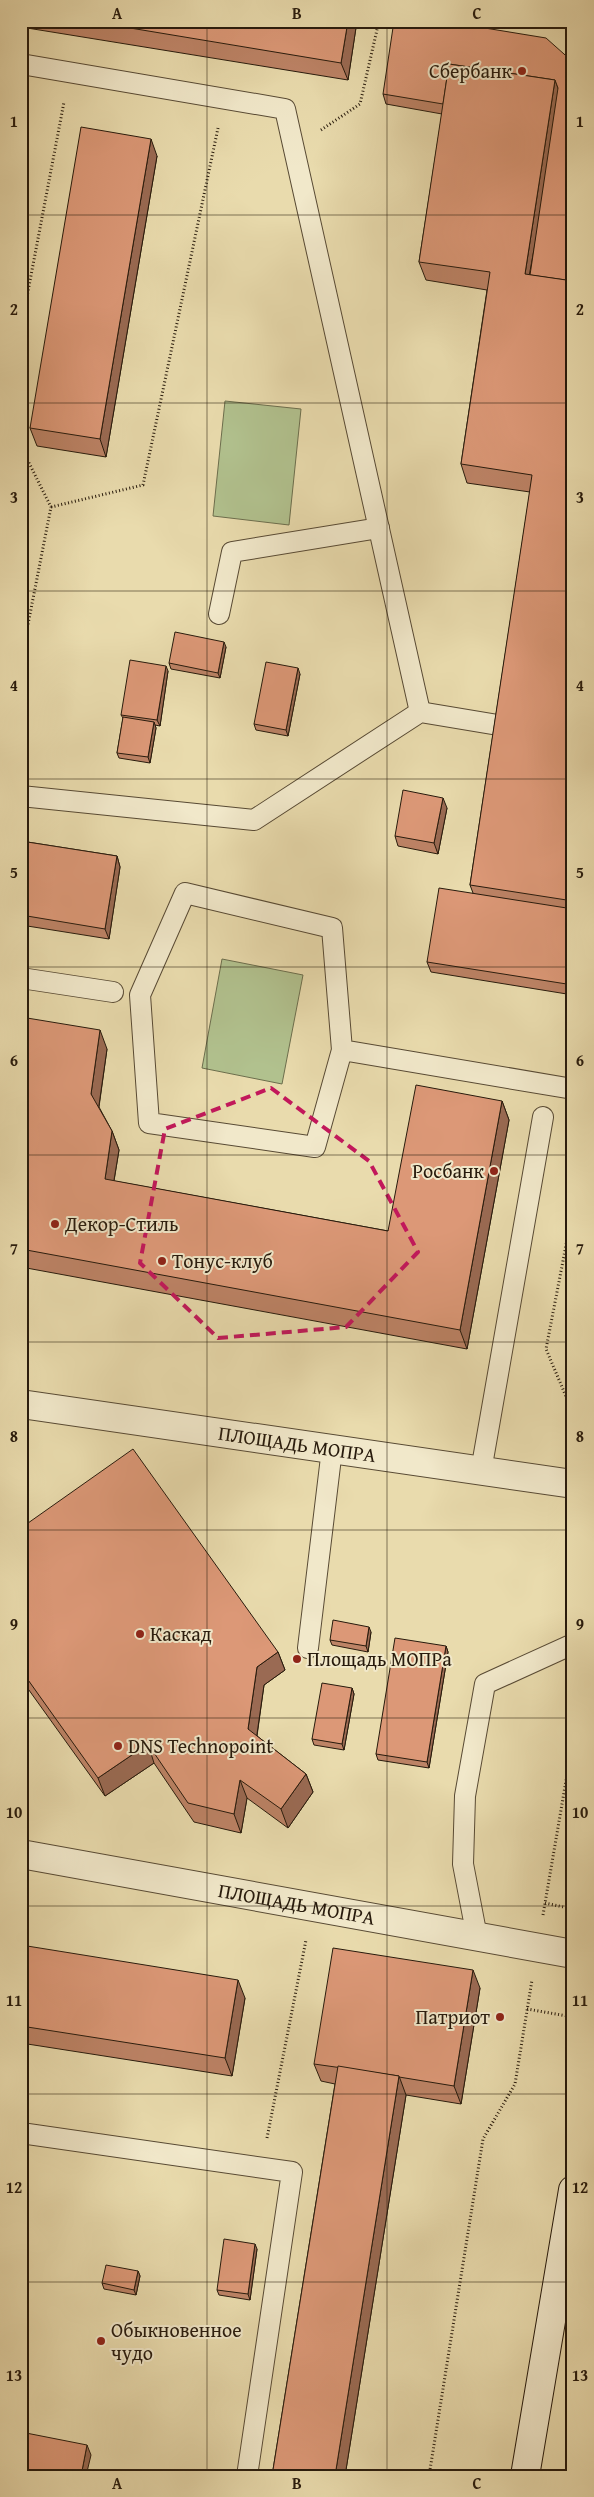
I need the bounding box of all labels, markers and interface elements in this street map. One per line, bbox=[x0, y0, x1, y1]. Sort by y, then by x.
text: A bbox=[112, 1, 123, 25]
text: B bbox=[292, 1, 302, 25]
text: C bbox=[472, 1, 482, 25]
place label: Сбербанк bbox=[429, 56, 513, 85]
marker: Сбербанк bbox=[516, 65, 528, 77]
text: 1 bbox=[10, 109, 18, 133]
text: 1 bbox=[576, 109, 584, 133]
text: 2 bbox=[10, 297, 18, 321]
text: 2 bbox=[576, 297, 584, 321]
text: 3 bbox=[10, 485, 18, 509]
text: 3 bbox=[576, 485, 584, 509]
text: 4 bbox=[10, 673, 18, 697]
text: 4 bbox=[576, 673, 584, 697]
text: 5 bbox=[10, 860, 18, 884]
text: 5 bbox=[576, 860, 584, 884]
text: 6 bbox=[10, 1048, 18, 1072]
text: 6 bbox=[576, 1048, 584, 1072]
place label: Росбанк bbox=[412, 1156, 485, 1185]
marker: Росбанк bbox=[488, 1165, 500, 1177]
place label: Декор-Стиль bbox=[64, 1209, 178, 1238]
marker: Декор-Стиль bbox=[49, 1218, 61, 1230]
text: 7 bbox=[10, 1236, 18, 1260]
text: 7 bbox=[576, 1236, 584, 1260]
place label: Тонус-клуб bbox=[172, 1246, 273, 1275]
marker: Тонус-клуб bbox=[156, 1255, 168, 1267]
street label: ПЛОЩАДЬ МОПРА bbox=[217, 1418, 378, 1469]
text: 8 bbox=[10, 1424, 18, 1448]
text: 8 bbox=[576, 1424, 584, 1448]
text: 9 bbox=[10, 1612, 18, 1636]
text: 9 bbox=[576, 1612, 584, 1636]
place label: Каскад bbox=[150, 1619, 212, 1648]
marker: Каскад bbox=[134, 1628, 146, 1640]
place label: Площадь МОПРа bbox=[307, 1644, 452, 1673]
marker: Площадь МОПРа bbox=[291, 1653, 303, 1665]
place label: DNS Technopoint bbox=[128, 1731, 273, 1760]
marker: DNS Technopoint bbox=[112, 1740, 124, 1752]
text: 10 bbox=[6, 1800, 22, 1824]
text: 10 bbox=[572, 1800, 588, 1824]
street label: ПЛОЩАДЬ МОПРА bbox=[216, 1875, 377, 1932]
text: 11 bbox=[6, 1988, 22, 2012]
text: 11 bbox=[572, 1988, 588, 2012]
place label: Патриот bbox=[415, 2002, 490, 2031]
marker: Патриот bbox=[494, 2011, 506, 2023]
text: 12 bbox=[6, 2175, 22, 2199]
text: 12 bbox=[572, 2175, 588, 2199]
place label: Обыкновенное чудо bbox=[111, 2315, 242, 2367]
marker: Обыкновенное чудо bbox=[95, 2335, 107, 2347]
text: 13 bbox=[6, 2363, 22, 2387]
text: 13 bbox=[572, 2363, 588, 2387]
text: A bbox=[112, 2471, 123, 2495]
text: B bbox=[292, 2471, 302, 2495]
text: C bbox=[472, 2471, 482, 2495]

